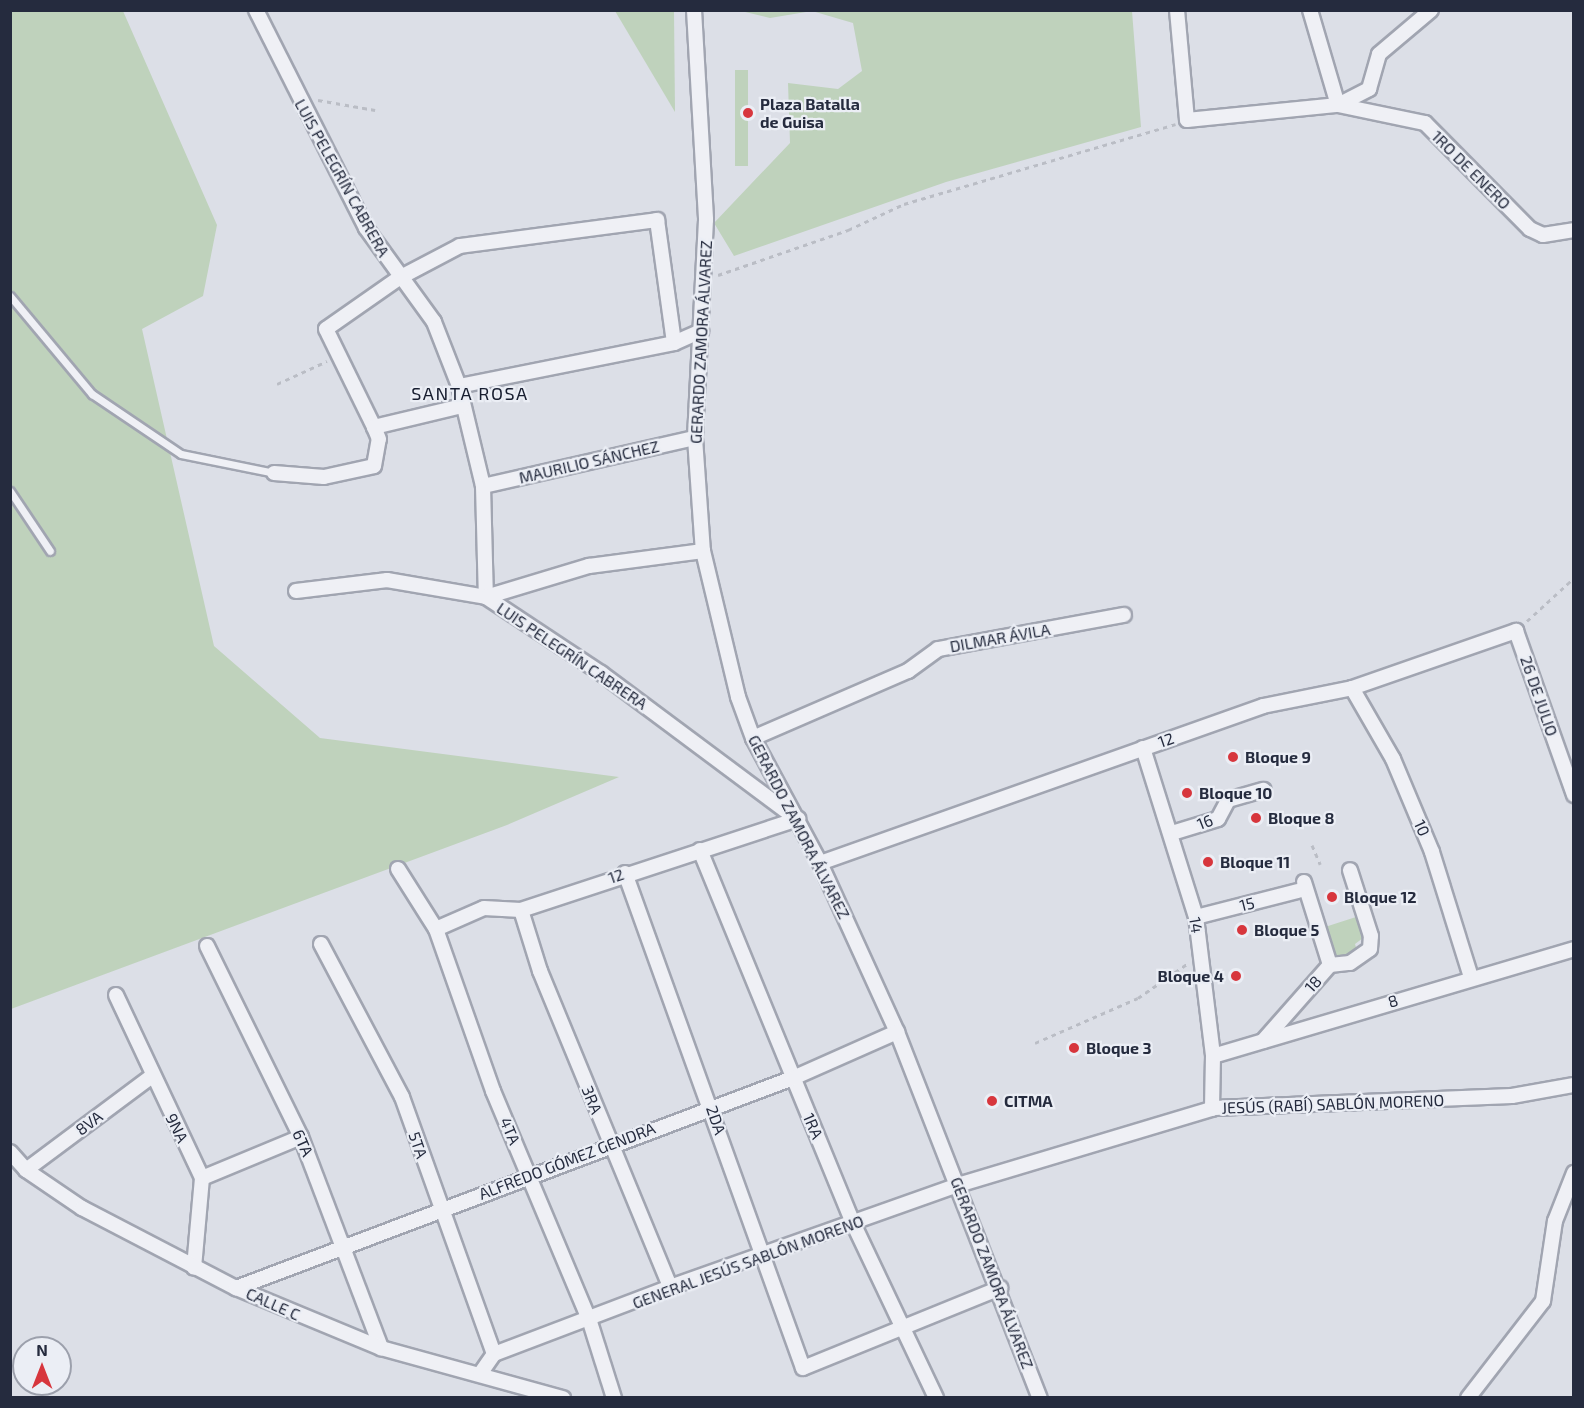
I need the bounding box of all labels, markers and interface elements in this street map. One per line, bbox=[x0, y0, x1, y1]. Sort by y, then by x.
place label: Plaza Batalla de Guisa bbox=[760, 94, 860, 132]
street label: LUIS PELEGRÍN CABRERA bbox=[291, 96, 393, 260]
marker: Plaza Batalla de Guisa bbox=[741, 106, 755, 120]
street label: 1RO DE ENERO bbox=[1428, 127, 1514, 213]
street label: GERARDO ZAMORA ÁLVAREZ bbox=[686, 239, 716, 445]
district label: SANTA ROSA bbox=[411, 382, 529, 404]
street label: MAURILIO SÁNCHEZ bbox=[517, 437, 661, 487]
street label: LUIS PELEGRÍN CABRERA bbox=[493, 598, 651, 714]
street label: DILMAR ÁVILA bbox=[948, 620, 1052, 656]
street label: 26 DE JULIO bbox=[1516, 653, 1562, 739]
street label: 12 bbox=[1156, 728, 1176, 752]
street label: GERARDO ZAMORA ÁLVAREZ bbox=[744, 731, 854, 923]
place label: Bloque 9 bbox=[1245, 747, 1311, 767]
marker: Bloque 9 bbox=[1226, 750, 1240, 764]
place label: Bloque 10 bbox=[1199, 783, 1272, 803]
marker: Bloque 10 bbox=[1180, 786, 1194, 800]
place label: Bloque 8 bbox=[1268, 808, 1334, 828]
street label: 16 bbox=[1194, 810, 1216, 834]
marker: Bloque 8 bbox=[1249, 811, 1263, 825]
street label: 10 bbox=[1410, 817, 1434, 839]
place label: Bloque 11 bbox=[1220, 852, 1290, 872]
marker: Bloque 11 bbox=[1201, 855, 1215, 869]
street label: 12 bbox=[606, 864, 626, 888]
place label: Bloque 12 bbox=[1344, 887, 1417, 907]
marker: Bloque 12 bbox=[1325, 890, 1339, 904]
street label: 15 bbox=[1237, 893, 1257, 915]
street label: 14 bbox=[1185, 915, 1207, 935]
place label: Bloque 5 bbox=[1254, 920, 1319, 940]
marker: Bloque 5 bbox=[1235, 923, 1249, 937]
place label: Bloque 4 bbox=[1157, 966, 1224, 986]
marker: Bloque 4 bbox=[1229, 969, 1243, 983]
street label: 18 bbox=[1300, 972, 1326, 996]
street label: 8 bbox=[1386, 990, 1400, 1012]
place label: Bloque 3 bbox=[1086, 1038, 1151, 1058]
marker: Bloque 3 bbox=[1067, 1041, 1081, 1055]
street label: 3RA bbox=[578, 1083, 606, 1117]
place label: CITMA bbox=[1004, 1091, 1053, 1111]
street label: JESÚS (RABÍ) SABLÓN MORENO bbox=[1221, 1091, 1445, 1117]
marker: CITMA bbox=[985, 1094, 999, 1108]
street label: 2DA bbox=[702, 1103, 730, 1137]
street label: 8VA bbox=[72, 1107, 106, 1139]
street label: 9NA bbox=[162, 1110, 192, 1146]
street label: 1RA bbox=[799, 1110, 827, 1142]
street label: 4TA bbox=[496, 1114, 524, 1148]
street label: ALFREDO GÓMEZ GENDRA bbox=[476, 1118, 658, 1204]
street label: 6TA bbox=[289, 1127, 317, 1159]
street label: 5TA bbox=[405, 1129, 431, 1161]
street label: GERARDO ZAMORA ÁLVAREZ bbox=[946, 1174, 1038, 1372]
street label: GENERAL JESÚS SABLÓN MORENO bbox=[629, 1211, 867, 1313]
street label: CALLE C bbox=[243, 1284, 303, 1324]
north arrow bbox=[12, 1336, 72, 1396]
text: N bbox=[36, 1340, 48, 1359]

